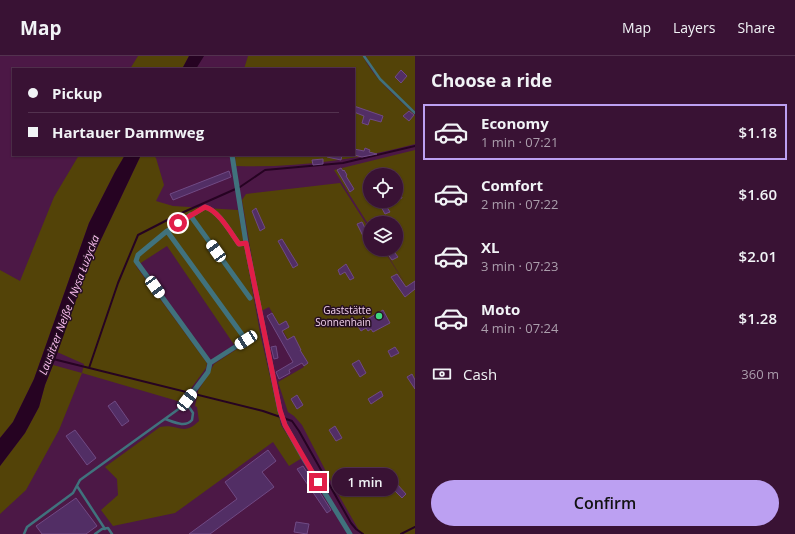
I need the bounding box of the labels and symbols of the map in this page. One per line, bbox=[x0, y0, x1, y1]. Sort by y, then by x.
route start bbox=[169, 214, 187, 232]
water label: Lausitzer Neiße / Nysa Łużycka bbox=[35, 233, 102, 377]
car bbox=[204, 238, 228, 264]
car bbox=[143, 274, 167, 300]
place label: Gaststätte Sonnenhain bbox=[315, 303, 371, 329]
marker: Gaststätte Sonnenhain bbox=[374, 311, 384, 321]
car bbox=[233, 328, 259, 352]
car bbox=[175, 387, 199, 413]
callout: 1 min bbox=[332, 468, 398, 496]
route end bbox=[309, 473, 327, 491]

